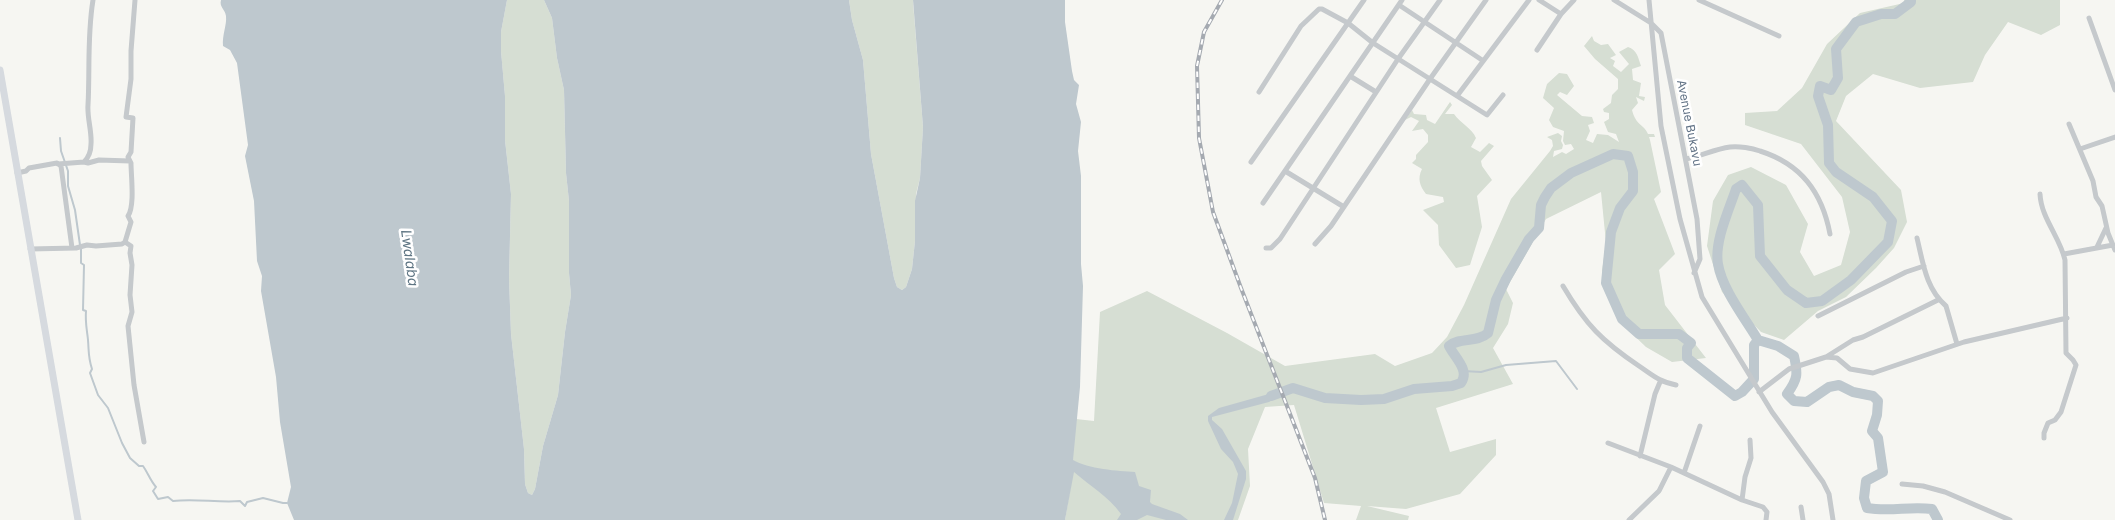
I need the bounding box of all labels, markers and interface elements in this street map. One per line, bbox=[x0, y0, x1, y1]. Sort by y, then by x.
street label: Avenue Bukavu bbox=[1674, 79, 1704, 167]
water label: Lwalaba bbox=[397, 229, 421, 287]

